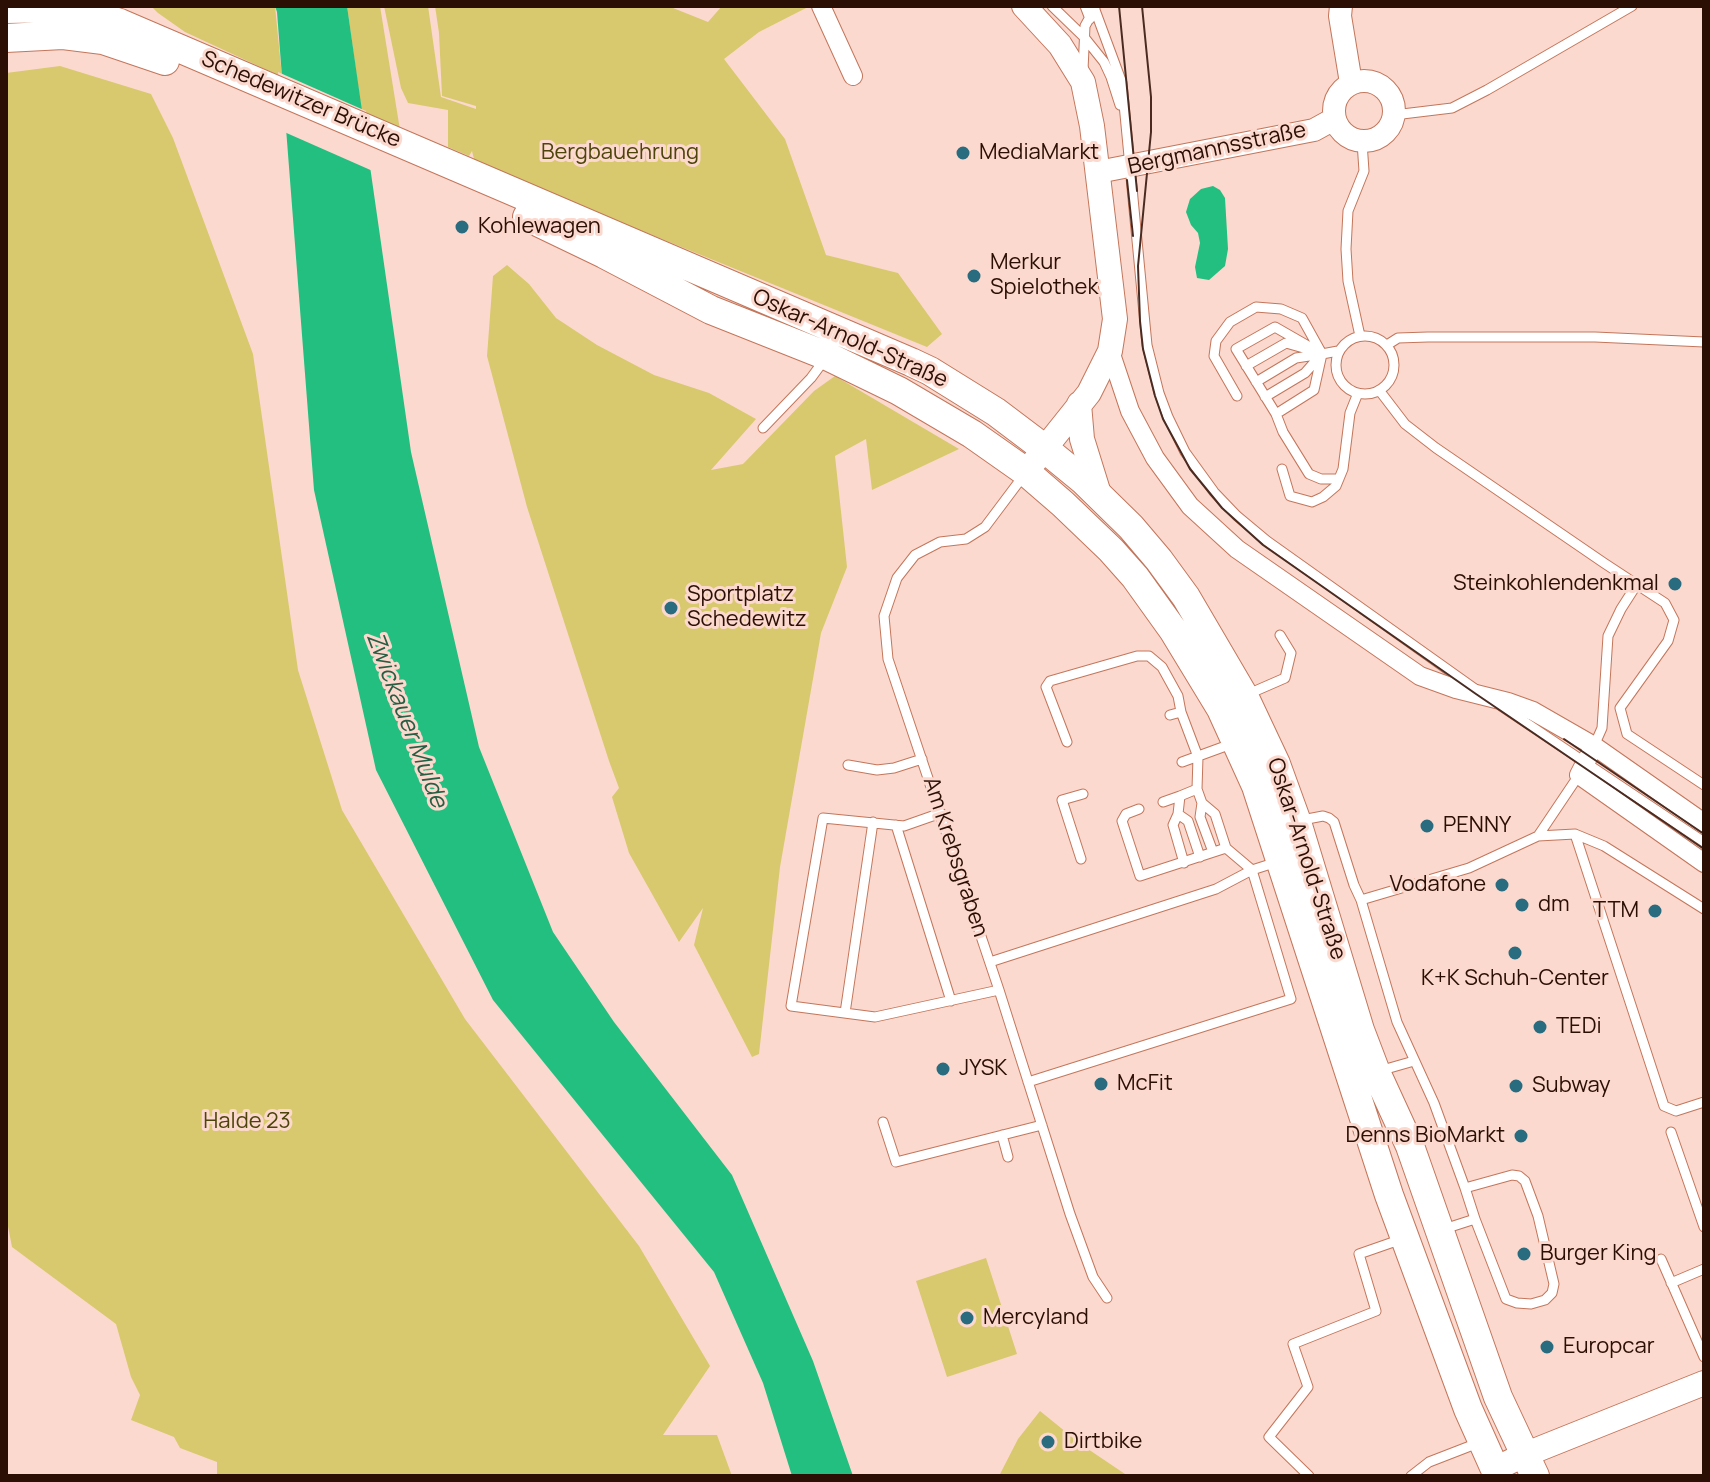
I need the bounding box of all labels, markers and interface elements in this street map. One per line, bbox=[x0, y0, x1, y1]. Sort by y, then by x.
street label: Schedewitzer Brücke bbox=[197, 46, 405, 154]
street label: Bergmannsstraße bbox=[1125, 117, 1309, 181]
park label: Bergbauehrung bbox=[541, 140, 699, 166]
place label: MediaMarkt bbox=[979, 140, 1099, 166]
marker: MediaMarkt bbox=[954, 144, 972, 162]
place label: Kohlewagen bbox=[478, 214, 601, 240]
marker: Kohlewagen bbox=[453, 218, 471, 236]
place label: Merkur Spielothek bbox=[990, 250, 1098, 302]
marker: Merkur Spielothek bbox=[965, 267, 983, 285]
street label: Oskar-Arnold-Straße bbox=[748, 284, 952, 394]
place label: Steinkohlendenkmal bbox=[1453, 571, 1659, 597]
marker: Steinkohlendenkmal bbox=[1666, 575, 1684, 593]
place label: Sportplatz Schedewitz bbox=[687, 582, 807, 634]
marker: Sportplatz Schedewitz bbox=[662, 599, 680, 617]
water label: Zwickauer Mulde bbox=[359, 628, 453, 812]
street label: Oskar-Arnold-Straße bbox=[1261, 755, 1351, 963]
street label: Am Krebsgraben bbox=[917, 774, 993, 940]
place label: PENNY bbox=[1443, 813, 1511, 839]
marker: PENNY bbox=[1418, 817, 1436, 835]
place label: Vodafone bbox=[1390, 872, 1486, 898]
marker: Vodafone bbox=[1493, 876, 1511, 894]
place label: dm bbox=[1538, 892, 1570, 918]
marker: dm bbox=[1513, 896, 1531, 914]
place label: TTM bbox=[1593, 898, 1639, 924]
marker: TTM bbox=[1646, 902, 1664, 920]
marker: K+K Schuh-Center bbox=[1506, 944, 1524, 962]
place label: K+K Schuh-Center bbox=[1421, 966, 1609, 992]
place label: TEDi bbox=[1556, 1014, 1602, 1040]
marker: TEDi bbox=[1531, 1018, 1549, 1036]
place label: JYSK bbox=[959, 1056, 1007, 1082]
marker: JYSK bbox=[934, 1060, 952, 1078]
place label: McFit bbox=[1117, 1071, 1173, 1097]
place label: Subway bbox=[1532, 1073, 1611, 1099]
marker: McFit bbox=[1092, 1075, 1110, 1093]
marker: Subway bbox=[1507, 1077, 1525, 1095]
park label: Halde 23 bbox=[203, 1109, 291, 1135]
place label: Denns BioMarkt bbox=[1346, 1123, 1505, 1149]
marker: Denns BioMarkt bbox=[1512, 1127, 1530, 1145]
place label: Burger King bbox=[1540, 1241, 1657, 1267]
marker: Burger King bbox=[1515, 1245, 1533, 1263]
place label: Mercyland bbox=[983, 1305, 1089, 1331]
marker: Mercyland bbox=[958, 1309, 976, 1327]
place label: Europcar bbox=[1563, 1334, 1655, 1360]
marker: Europcar bbox=[1538, 1338, 1556, 1356]
place label: Dirtbike bbox=[1064, 1429, 1142, 1455]
marker: Dirtbike bbox=[1039, 1433, 1057, 1451]

